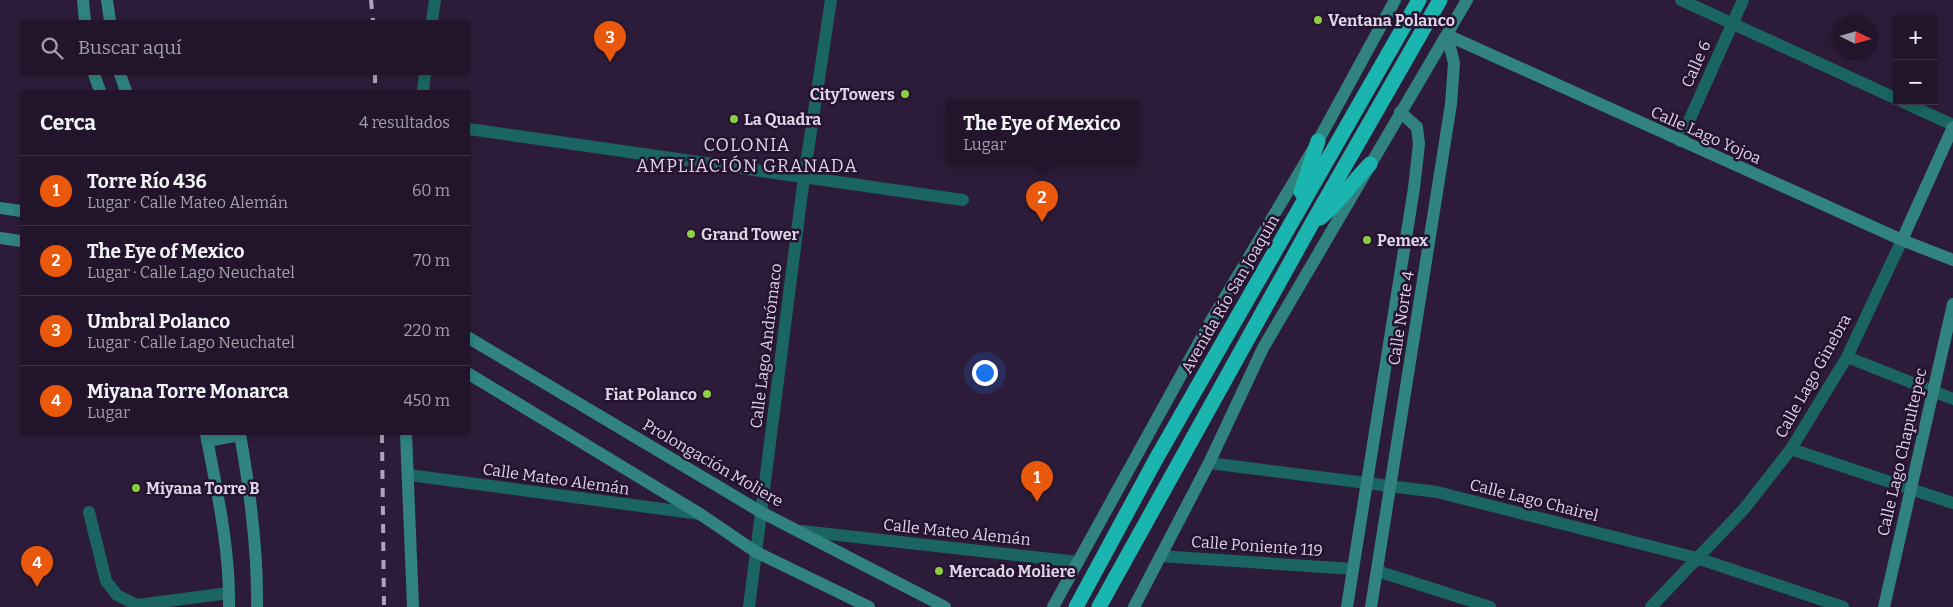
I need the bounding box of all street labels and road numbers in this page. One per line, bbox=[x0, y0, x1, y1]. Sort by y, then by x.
street label: Calle 6 bbox=[1677, 38, 1715, 90]
street label: Calle Lago Yojoa bbox=[1648, 102, 1764, 168]
street label: Avenida Río San Joaquín bbox=[1177, 212, 1283, 376]
street label: Calle Lago Andrómaco bbox=[746, 262, 786, 430]
street label: Calle Norte 4 bbox=[1384, 269, 1418, 367]
street label: Calle Lago Ginebra bbox=[1771, 311, 1855, 441]
street label: Calle Lago Chapultepec bbox=[1873, 366, 1931, 538]
street label: Prolongación Moliere bbox=[639, 415, 787, 511]
street label: Calle Mateo Alemán bbox=[481, 459, 631, 499]
street label: Calle Lago Chairel bbox=[1468, 475, 1601, 525]
street label: Calle Mateo Alemán bbox=[882, 515, 1032, 549]
street label: Calle Poniente 119 bbox=[1190, 532, 1324, 560]

